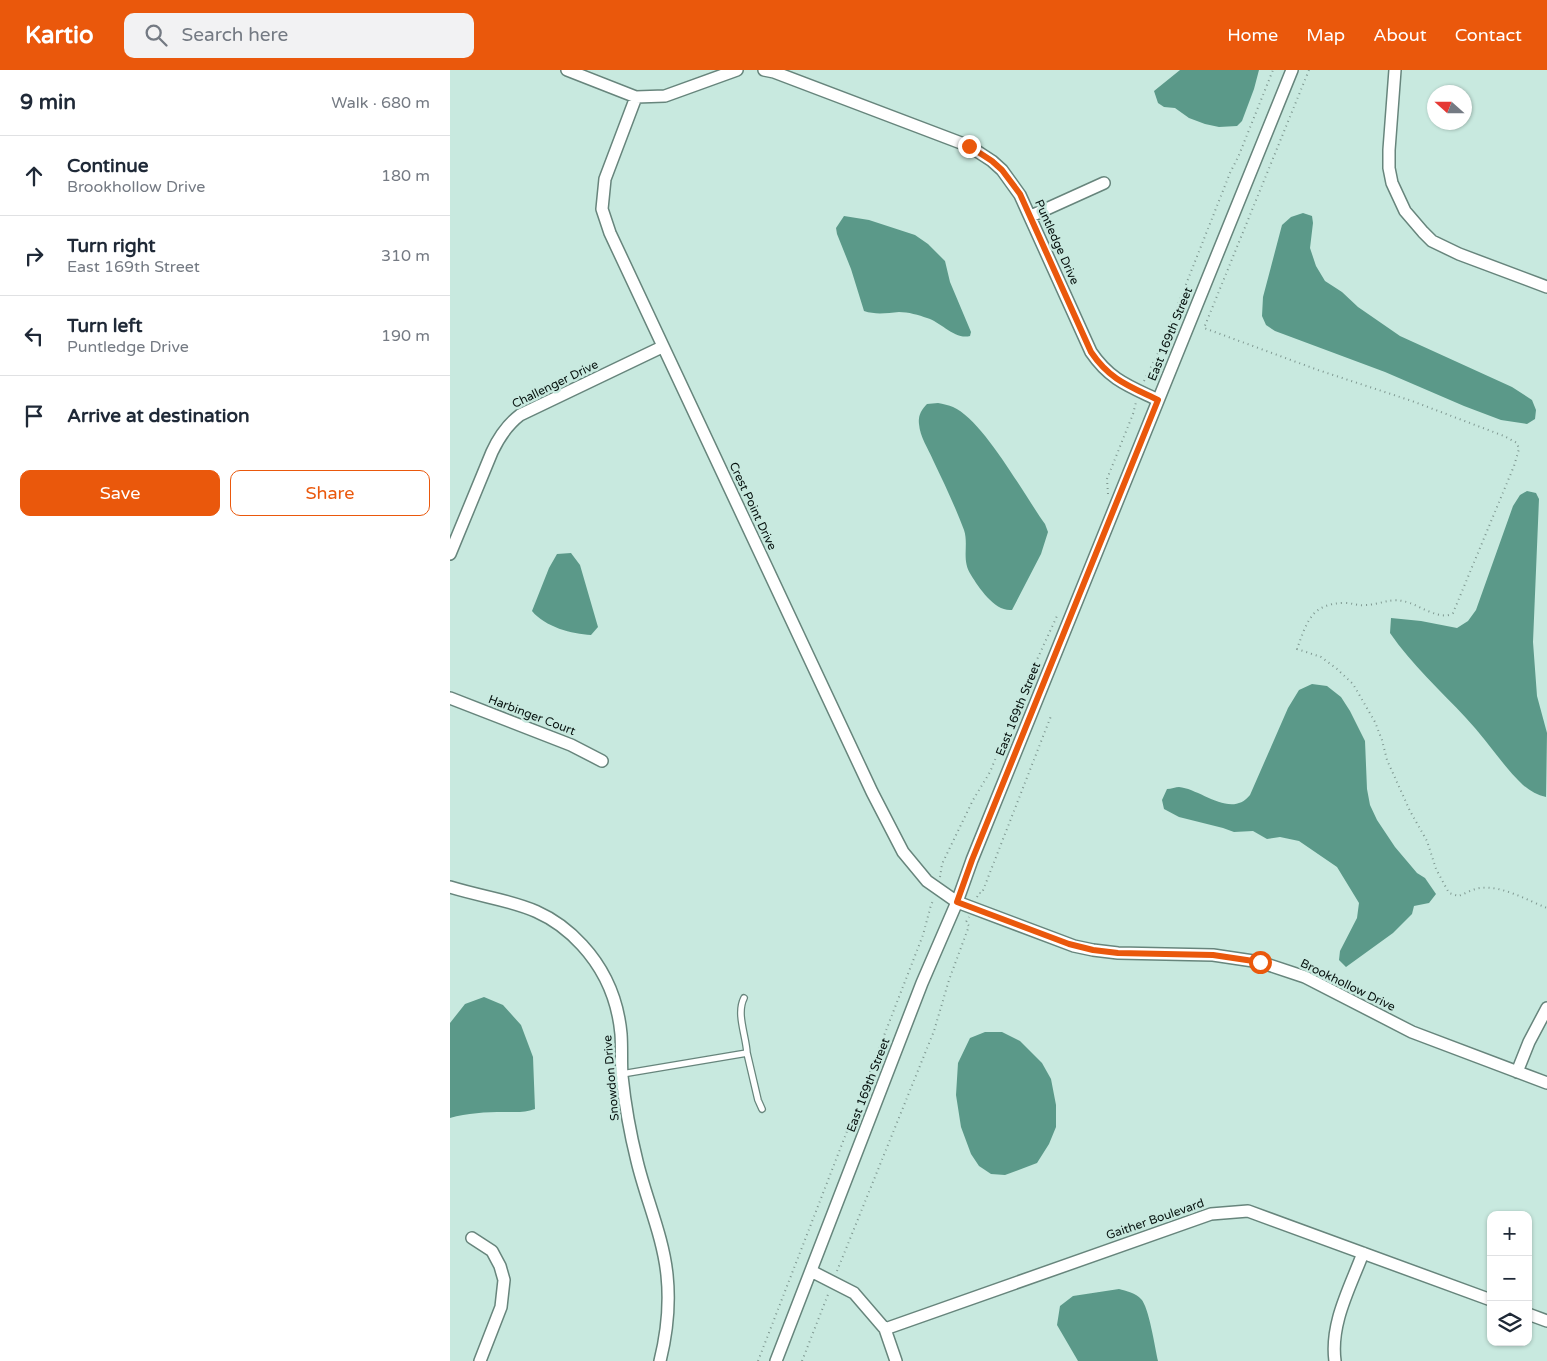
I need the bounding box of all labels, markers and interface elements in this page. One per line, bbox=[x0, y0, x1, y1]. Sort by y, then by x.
search box bbox=[124, 13, 474, 58]
text: Kartio bbox=[25, 21, 94, 50]
icon: search bbox=[142, 21, 170, 49]
text: Search here bbox=[182, 24, 288, 46]
text: Home bbox=[1227, 24, 1278, 46]
text: Map bbox=[1306, 24, 1345, 46]
text: About bbox=[1373, 24, 1427, 46]
text: Contact bbox=[1455, 24, 1522, 46]
north arrow bbox=[1427, 85, 1472, 130]
text: 9 min bbox=[20, 90, 76, 115]
text: Walk · 680 m bbox=[331, 93, 430, 113]
route end bbox=[958, 135, 981, 158]
text: Continue bbox=[67, 155, 149, 177]
icon: ahead bbox=[20, 162, 48, 190]
text: 180 m bbox=[381, 166, 430, 186]
text: Brookhollow Drive bbox=[67, 177, 205, 197]
street label: Puntledge Drive bbox=[1032, 197, 1082, 287]
text: Turn right bbox=[67, 235, 155, 257]
icon: right bbox=[20, 242, 48, 270]
text: 310 m bbox=[381, 246, 430, 266]
text: East 169th Street bbox=[67, 257, 200, 277]
street label: East 169th Street bbox=[1145, 285, 1195, 383]
text: Turn left bbox=[67, 315, 143, 337]
icon: left bbox=[20, 322, 48, 350]
text: 190 m bbox=[381, 326, 430, 346]
text: Puntledge Drive bbox=[67, 337, 189, 357]
street label: Challenger Drive bbox=[510, 357, 601, 411]
icon: arrive bbox=[20, 402, 48, 430]
text: Arrive at destination bbox=[67, 405, 250, 427]
street label: Crest Point Drive bbox=[726, 460, 780, 552]
button: Save bbox=[20, 470, 220, 516]
button: Share bbox=[230, 470, 430, 516]
street label: East 169th Street bbox=[993, 660, 1043, 758]
street label: Harbinger Court bbox=[486, 692, 578, 738]
route start bbox=[1249, 951, 1272, 974]
street label: Brookhollow Drive bbox=[1298, 956, 1398, 1014]
street label: Snowdon Drive bbox=[600, 1034, 622, 1121]
street label: East 169th Street bbox=[844, 1036, 893, 1134]
street label: Gaither Boulevard bbox=[1104, 1196, 1206, 1242]
map controls bbox=[1487, 1211, 1532, 1346]
button: + bbox=[1487, 1211, 1532, 1256]
button: − bbox=[1487, 1256, 1532, 1301]
button: layers bbox=[1487, 1301, 1532, 1346]

